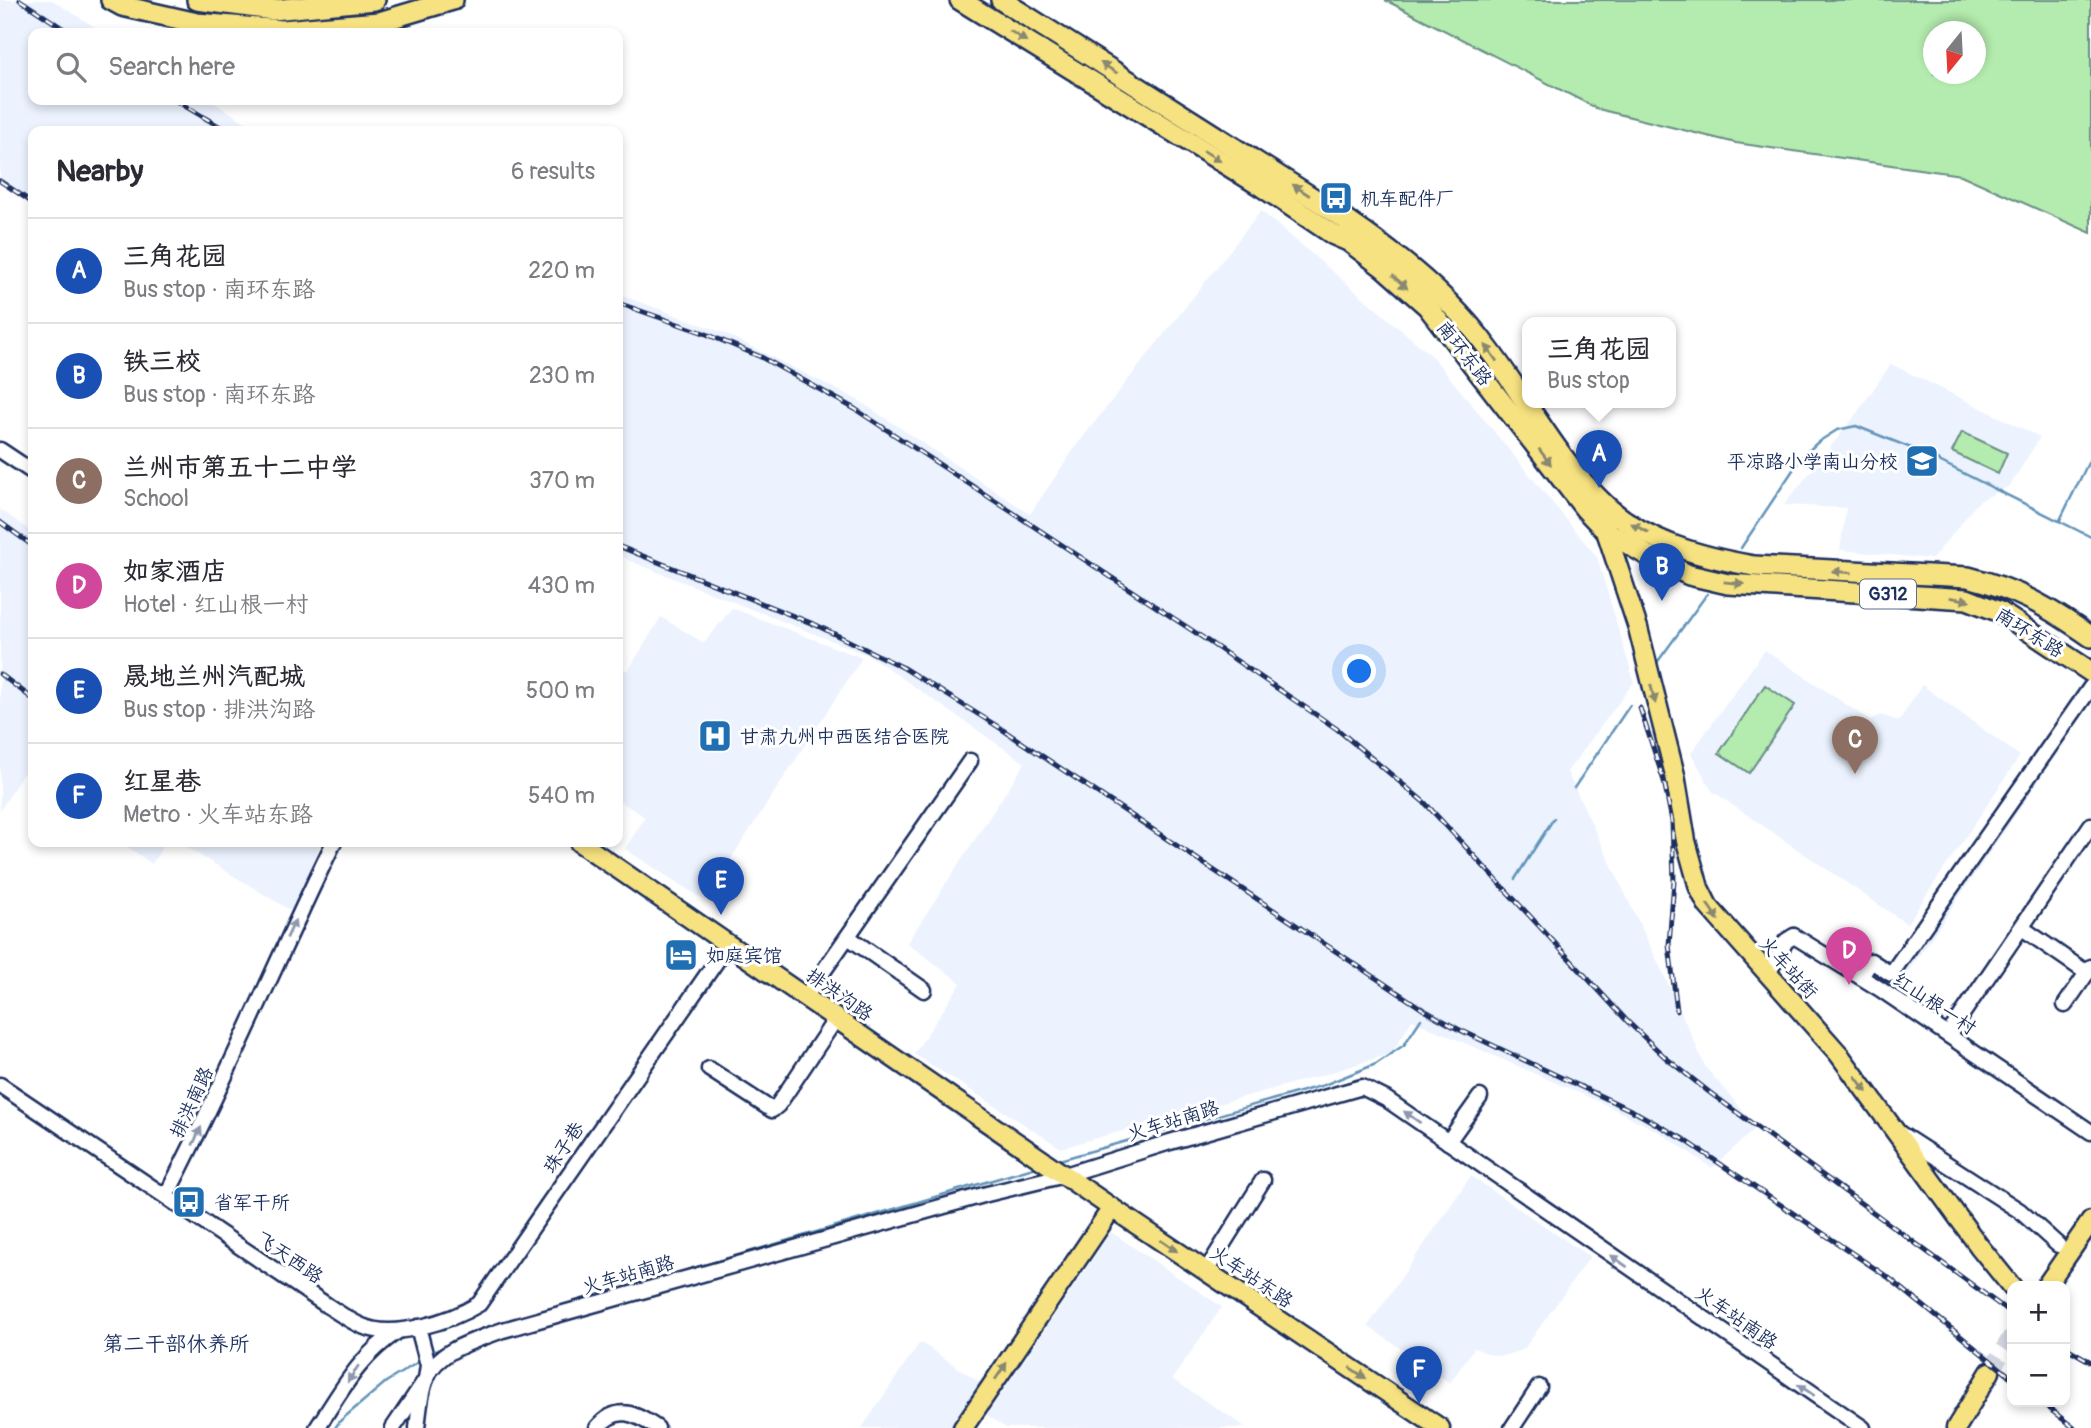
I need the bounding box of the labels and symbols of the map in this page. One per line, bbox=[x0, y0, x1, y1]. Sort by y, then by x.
north arrow bbox=[1923, 21, 1986, 84]
one-way arrow bbox=[1009, 30, 1028, 42]
one-way arrow bbox=[1099, 62, 1118, 75]
one-way arrow bbox=[1202, 149, 1221, 162]
bus stop icon: 机车配件厂 bbox=[1317, 179, 1355, 217]
one-way arrow bbox=[1291, 184, 1310, 197]
place label: 机车配件厂 bbox=[1360, 187, 1455, 211]
one-way arrow bbox=[1391, 275, 1409, 290]
street label: 南环东路 bbox=[1431, 316, 1497, 391]
one-way arrow bbox=[1484, 344, 1498, 362]
pin: A bbox=[1576, 430, 1622, 488]
school or university icon: 平凉路小学南山分校 bbox=[1903, 442, 1941, 480]
one-way arrow bbox=[1538, 448, 1552, 466]
place label: 平凉路小学南山分校 bbox=[1727, 450, 1898, 474]
one-way arrow bbox=[1630, 522, 1649, 534]
pin: B bbox=[1639, 543, 1685, 601]
one-way arrow bbox=[1831, 566, 1853, 577]
one-way arrow bbox=[1723, 578, 1745, 589]
road number: G312 bbox=[1860, 580, 1916, 608]
one-way arrow bbox=[1949, 594, 1971, 605]
street label: 南环东路 bbox=[1991, 603, 2068, 663]
your location bbox=[1342, 654, 1376, 688]
one-way arrow bbox=[1648, 684, 1659, 706]
pin: C bbox=[1832, 716, 1878, 774]
hospital icon: 甘肃九州中西医结合医院 bbox=[696, 717, 734, 755]
place label: 甘肃九州中西医结合医院 bbox=[740, 725, 949, 749]
pin: E bbox=[698, 857, 744, 915]
one-way arrow bbox=[1706, 903, 1720, 921]
one-way arrow bbox=[286, 919, 297, 939]
pin: D bbox=[1826, 927, 1872, 985]
street label: 火车站街 bbox=[1754, 931, 1823, 1004]
hotel icon: 如庭宾馆 bbox=[662, 936, 700, 974]
place label: 如庭宾馆 bbox=[706, 944, 782, 968]
street label: 排洪沟路 bbox=[801, 963, 877, 1026]
street label: 红山根一村 bbox=[1888, 967, 1981, 1040]
street label: 排洪南路 bbox=[165, 1063, 219, 1142]
one-way arrow bbox=[1854, 1075, 1869, 1093]
street label: 火车站南路 bbox=[1124, 1096, 1222, 1146]
one-way arrow bbox=[1403, 1110, 1421, 1124]
street label: 珠子巷 bbox=[538, 1117, 590, 1178]
one-way arrow bbox=[191, 1126, 203, 1146]
bus stop icon: 省军干所 bbox=[170, 1183, 208, 1221]
place label: 省军干所 bbox=[214, 1191, 290, 1215]
street label: 飞天西路 bbox=[251, 1227, 328, 1289]
one-way arrow bbox=[1159, 1239, 1179, 1252]
street label: 火车站东路 bbox=[1205, 1240, 1298, 1313]
street label: 火车站南路 bbox=[579, 1250, 677, 1300]
one-way arrow bbox=[1610, 1254, 1628, 1268]
street label: 火车站南路 bbox=[1691, 1281, 1782, 1355]
district label: 第二干部休养所 bbox=[103, 1331, 250, 1358]
pin: F bbox=[1396, 1346, 1442, 1404]
one-way arrow bbox=[994, 1362, 1007, 1381]
one-way arrow bbox=[346, 1364, 359, 1384]
one-way arrow bbox=[1348, 1366, 1368, 1379]
one-way arrow bbox=[1797, 1383, 1815, 1397]

